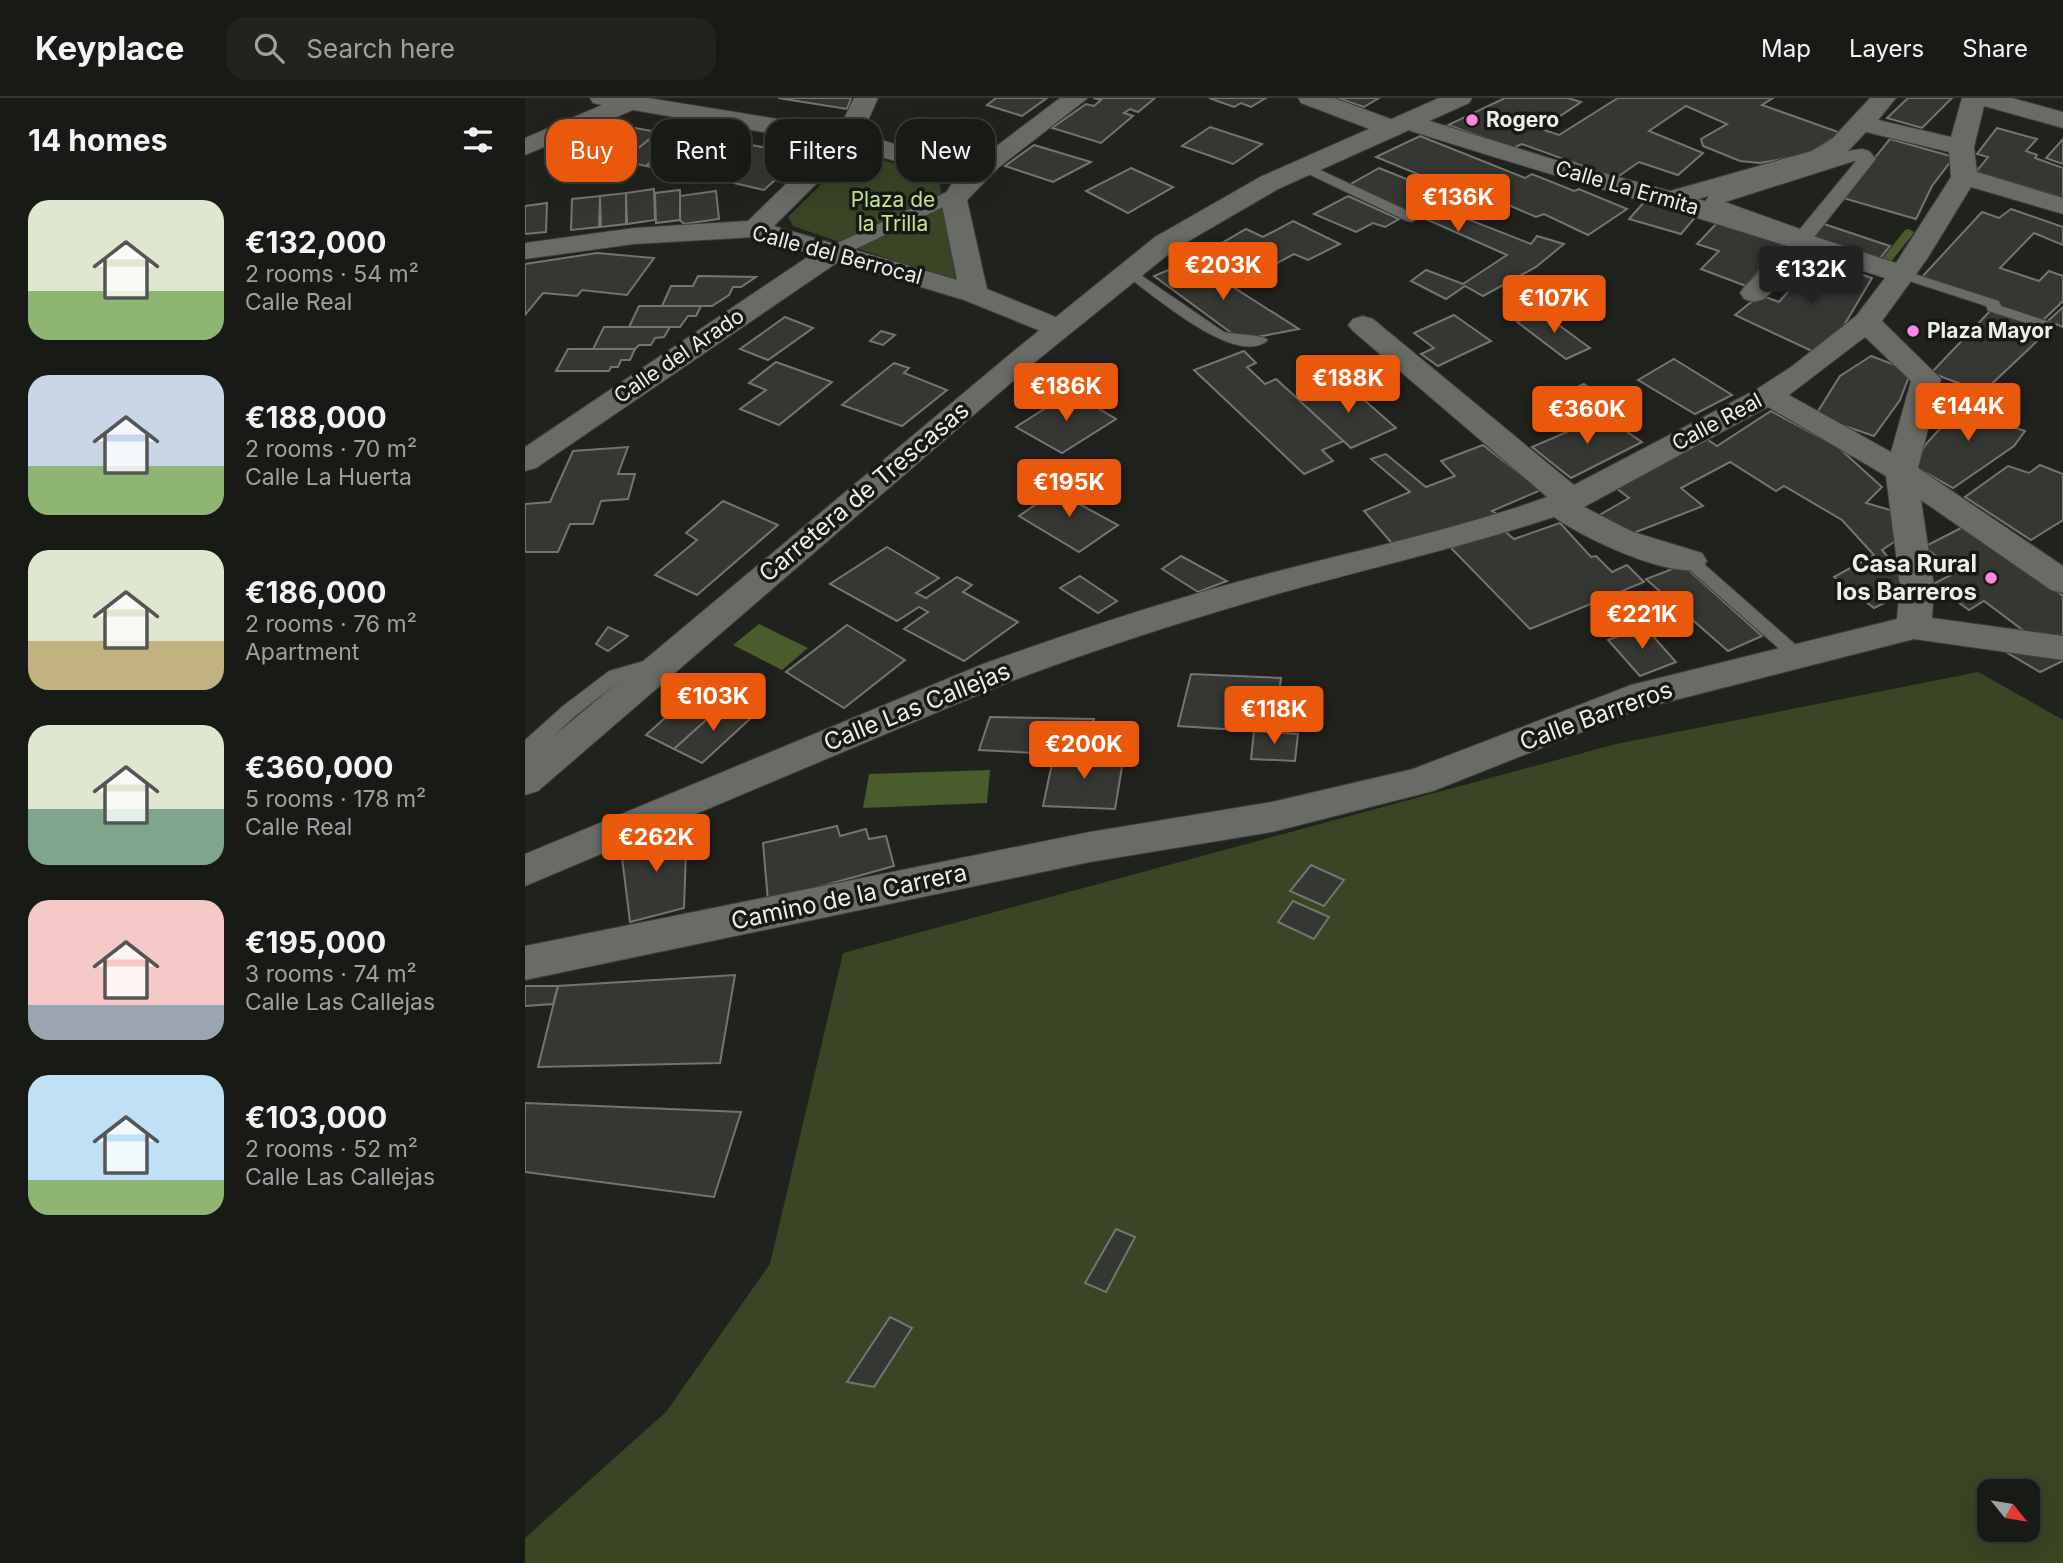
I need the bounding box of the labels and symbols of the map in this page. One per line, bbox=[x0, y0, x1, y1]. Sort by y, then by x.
place label: Rogero bbox=[1486, 107, 1559, 132]
marker: Rogero bbox=[1464, 112, 1480, 128]
street label: Calle La Ermita bbox=[1552, 155, 1702, 220]
pin: €136K bbox=[1409, 174, 1507, 234]
park label: Plaza de la Trilla bbox=[851, 187, 935, 236]
street label: Calle del Berrocal bbox=[749, 220, 925, 289]
pin: €203K bbox=[1174, 242, 1272, 302]
pin: €132K bbox=[1762, 246, 1860, 306]
pin: €107K bbox=[1505, 275, 1603, 335]
street label: Calle del Arado bbox=[609, 303, 748, 408]
place label: Plaza Mayor bbox=[1927, 318, 2053, 343]
marker: Plaza Mayor bbox=[1905, 323, 1921, 339]
pin: €188K bbox=[1299, 356, 1397, 415]
pin: €186K bbox=[1017, 364, 1115, 423]
pin: €144K bbox=[1919, 384, 2017, 443]
pin: €360K bbox=[1538, 386, 1636, 446]
street label: Calle Real bbox=[1668, 388, 1766, 456]
street label: Carretera de Trescasas bbox=[753, 395, 975, 588]
pin: €195K bbox=[1020, 460, 1118, 519]
place label: Casa Rural los Barreros bbox=[1836, 549, 1977, 606]
marker: Casa Rural los Barreros bbox=[1983, 570, 1999, 586]
pin: €221K bbox=[1593, 592, 1691, 651]
street label: Calle Las Callejas bbox=[819, 656, 1014, 757]
pin: €103K bbox=[664, 674, 762, 733]
street label: Calle Barreros bbox=[1516, 674, 1676, 757]
pin: €118K bbox=[1225, 686, 1323, 746]
pin: €200K bbox=[1035, 722, 1133, 781]
pin: €262K bbox=[607, 814, 705, 874]
street label: Camino de la Carrera bbox=[728, 857, 969, 936]
north arrow bbox=[1977, 1479, 2041, 1542]

